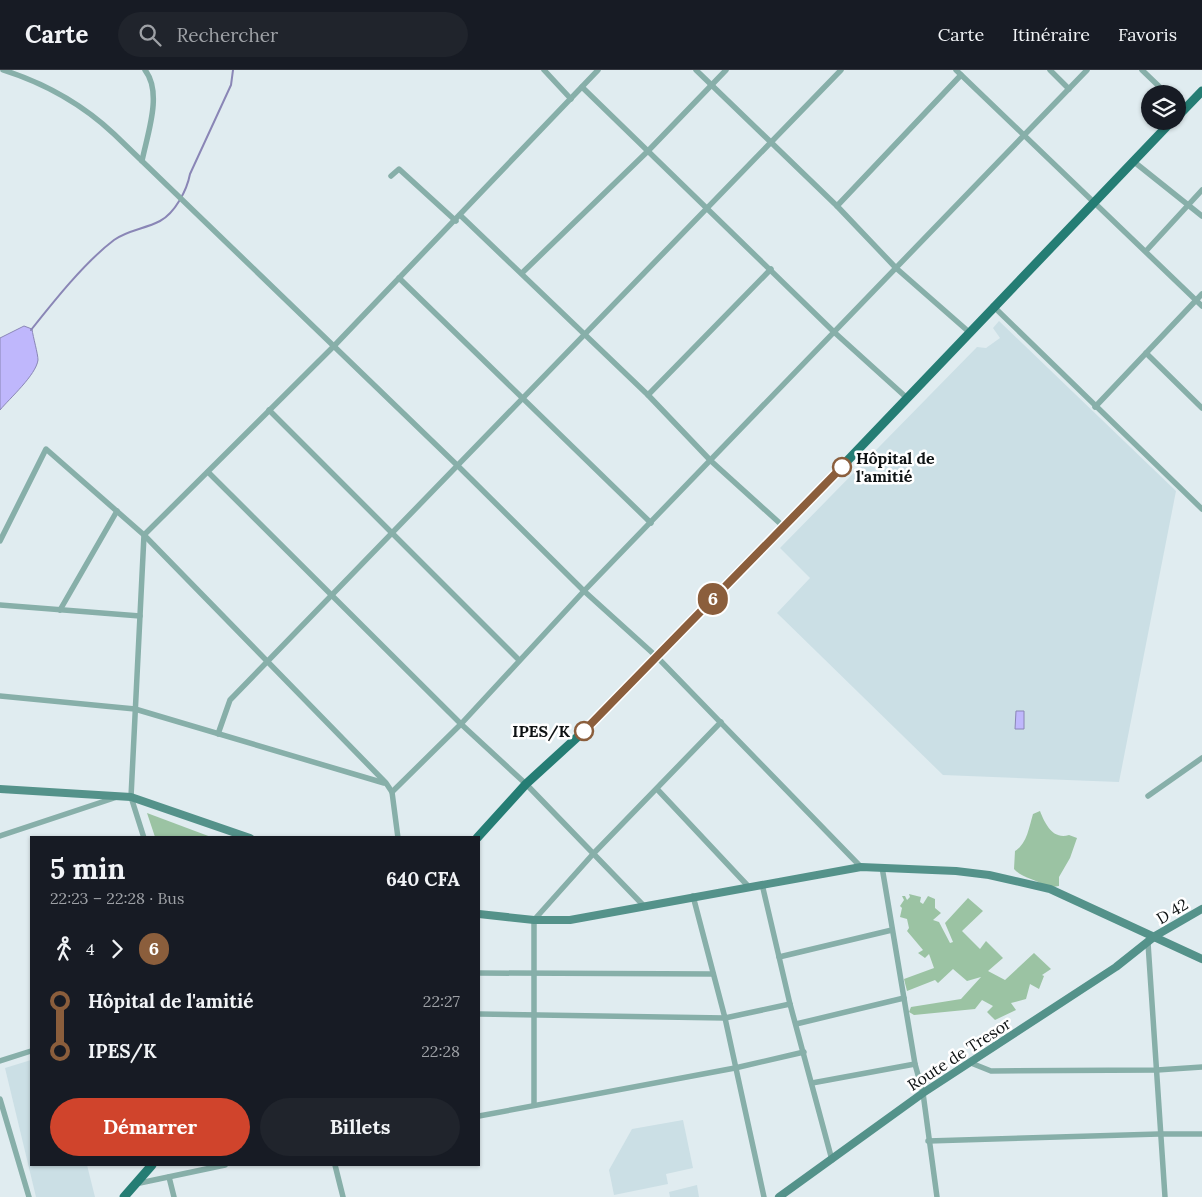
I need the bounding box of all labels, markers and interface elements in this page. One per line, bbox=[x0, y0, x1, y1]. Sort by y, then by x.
search box bbox=[118, 12, 468, 57]
text: Carte bbox=[25, 19, 88, 50]
icon: search bbox=[136, 21, 164, 49]
text: Rechercher bbox=[176, 23, 278, 47]
text: Carte bbox=[938, 23, 984, 46]
text: Itinéraire bbox=[1012, 23, 1090, 46]
text: Favoris bbox=[1118, 23, 1177, 46]
map controls bbox=[1141, 85, 1186, 130]
button: layers bbox=[1141, 85, 1186, 130]
place label: Hôpital de l'amitié bbox=[856, 448, 935, 486]
marker: Hôpital de l'amitié bbox=[832, 457, 852, 477]
line badge: 6 bbox=[697, 583, 729, 615]
text: 6 bbox=[708, 587, 718, 610]
place label: IPES/K bbox=[512, 721, 571, 742]
marker: IPES/K bbox=[574, 721, 594, 741]
text: 5 min bbox=[50, 851, 125, 887]
text: 640 CFA bbox=[386, 867, 460, 891]
text: 22:23 – 22:28 · Bus bbox=[50, 888, 184, 908]
street label: D 42 bbox=[1153, 894, 1191, 928]
icon: walk bbox=[50, 935, 78, 963]
icon: forward bbox=[103, 935, 131, 963]
text: 6 bbox=[149, 937, 159, 960]
text: 4 bbox=[86, 939, 95, 959]
text: Hôpital de l'amitié bbox=[88, 989, 253, 1013]
text: 22:27 bbox=[423, 991, 460, 1011]
street label: Route de Tresor bbox=[903, 1013, 1015, 1095]
text: IPES/K bbox=[88, 1039, 157, 1063]
text: 22:28 bbox=[421, 1041, 460, 1061]
button: Démarrer bbox=[50, 1098, 250, 1156]
button: Billets bbox=[260, 1098, 460, 1156]

